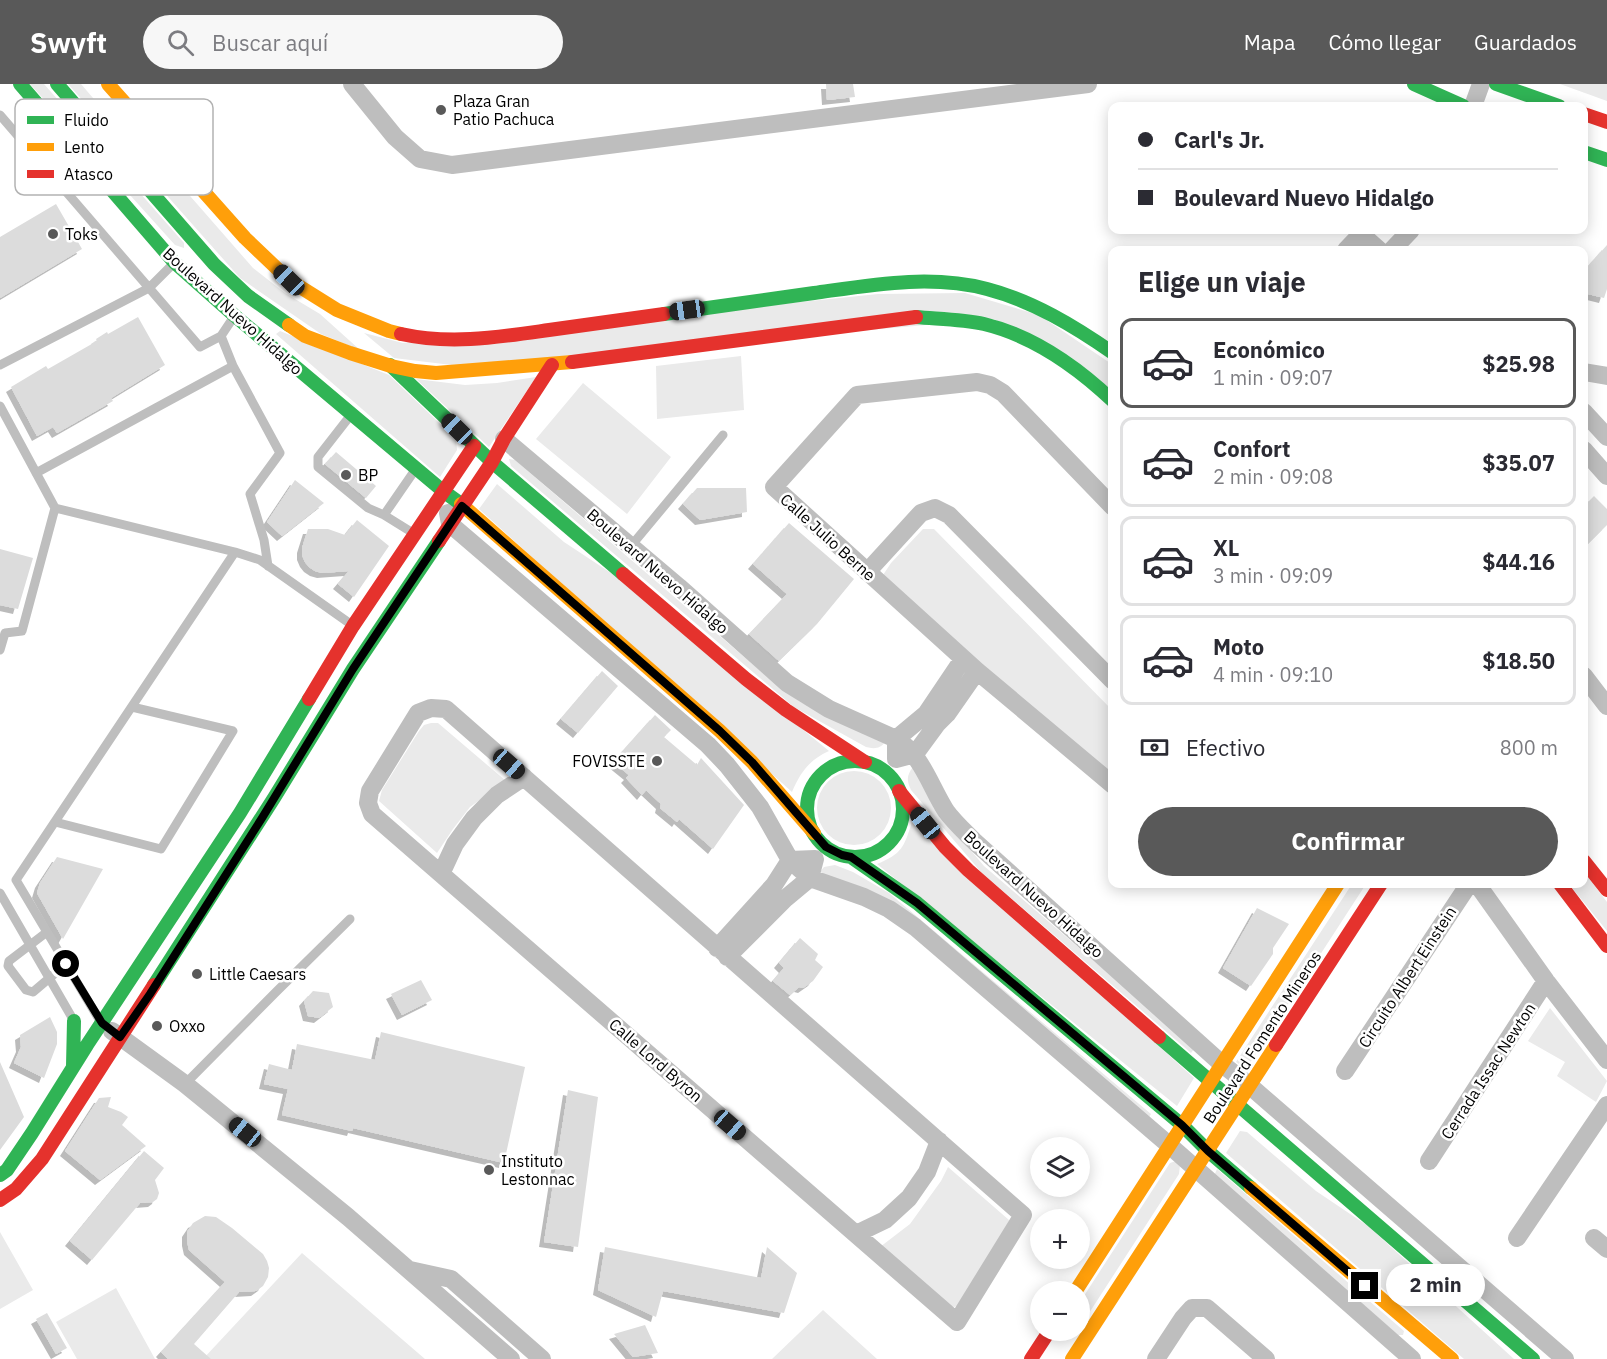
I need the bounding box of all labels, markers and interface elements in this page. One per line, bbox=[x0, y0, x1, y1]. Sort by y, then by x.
search box bbox=[143, 15, 563, 69]
text: Swyft bbox=[30, 24, 107, 61]
icon: search bbox=[164, 26, 197, 59]
text: Buscar aquí bbox=[212, 28, 328, 57]
text: Mapa bbox=[1244, 28, 1295, 56]
text: Cómo llegar bbox=[1328, 28, 1441, 56]
text: Guardados bbox=[1474, 28, 1577, 56]
place label: Plaza Gran Patio Pachuca bbox=[453, 91, 555, 129]
legend bbox=[15, 99, 213, 195]
marker: Plaza Gran Patio Pachuca bbox=[434, 103, 448, 117]
text: Fluido bbox=[64, 110, 109, 130]
text: Carl's Jr. bbox=[1174, 125, 1265, 154]
text: Lento bbox=[64, 137, 104, 157]
text: Atasco bbox=[64, 164, 113, 184]
text: Boulevard Nuevo Hidalgo bbox=[1174, 183, 1434, 212]
place label: Toks bbox=[65, 224, 98, 244]
marker: Toks bbox=[46, 227, 60, 241]
street label: Boulevard Nuevo Hidalgo bbox=[159, 243, 307, 379]
car bbox=[270, 261, 308, 299]
text: Elige un viaje bbox=[1138, 264, 1306, 299]
car bbox=[668, 299, 706, 321]
text: Económico bbox=[1213, 335, 1325, 364]
icon: car bbox=[1141, 336, 1195, 390]
text: $25.98 bbox=[1482, 349, 1555, 378]
text: 1 min · 09:07 bbox=[1213, 364, 1333, 391]
car bbox=[438, 410, 476, 448]
text: Confort bbox=[1213, 434, 1291, 463]
icon: car bbox=[1141, 435, 1195, 489]
text: $35.07 bbox=[1482, 448, 1555, 477]
text: 2 min · 09:08 bbox=[1213, 463, 1333, 490]
place label: BP bbox=[358, 465, 378, 485]
marker: BP bbox=[339, 468, 353, 482]
street label: Calle Julio Berne bbox=[776, 489, 880, 585]
street label: Boulevard Nuevo Hidalgo bbox=[583, 504, 733, 638]
text: XL bbox=[1213, 533, 1239, 562]
icon: car bbox=[1141, 534, 1195, 588]
text: $44.16 bbox=[1482, 547, 1555, 576]
text: 3 min · 09:09 bbox=[1213, 562, 1333, 589]
text: Moto bbox=[1213, 632, 1264, 661]
icon: car bbox=[1141, 633, 1195, 687]
text: $18.50 bbox=[1482, 646, 1555, 675]
text: 4 min · 09:10 bbox=[1213, 661, 1333, 688]
icon: cash bbox=[1138, 731, 1171, 764]
text: Efectivo bbox=[1186, 733, 1265, 762]
text: 800 m bbox=[1500, 734, 1558, 761]
car bbox=[490, 745, 528, 783]
place label: FOVISSTE bbox=[572, 751, 645, 771]
marker: FOVISSTE bbox=[650, 754, 664, 768]
car bbox=[907, 803, 943, 843]
button: Confirmar bbox=[1138, 807, 1558, 876]
street label: Boulevard Nuevo Hidalgo bbox=[960, 826, 1108, 962]
street label: Circuito Albert Einstein bbox=[1354, 902, 1460, 1052]
street label: Boulevard Fomento Mineros bbox=[1199, 947, 1325, 1127]
route start bbox=[52, 950, 79, 977]
place label: Little Caesars bbox=[209, 964, 306, 984]
marker: Little Caesars bbox=[190, 967, 204, 981]
street label: Cerrada Issac Newton bbox=[1436, 999, 1540, 1143]
street label: Calle Lord Byron bbox=[605, 1014, 707, 1106]
place label: Oxxo bbox=[169, 1016, 205, 1036]
marker: Oxxo bbox=[150, 1019, 164, 1033]
car bbox=[711, 1106, 749, 1144]
car bbox=[225, 1114, 265, 1150]
map controls bbox=[1030, 1137, 1090, 1341]
button: layers bbox=[1030, 1137, 1090, 1197]
place label: Instituto Lestonnac bbox=[501, 1151, 575, 1189]
marker: Instituto Lestonnac bbox=[482, 1163, 496, 1177]
button: + bbox=[1030, 1209, 1090, 1269]
callout: 2 min bbox=[1386, 1265, 1485, 1307]
text: 2 min bbox=[1409, 1271, 1462, 1298]
route end bbox=[1351, 1272, 1378, 1299]
button: − bbox=[1030, 1281, 1090, 1341]

